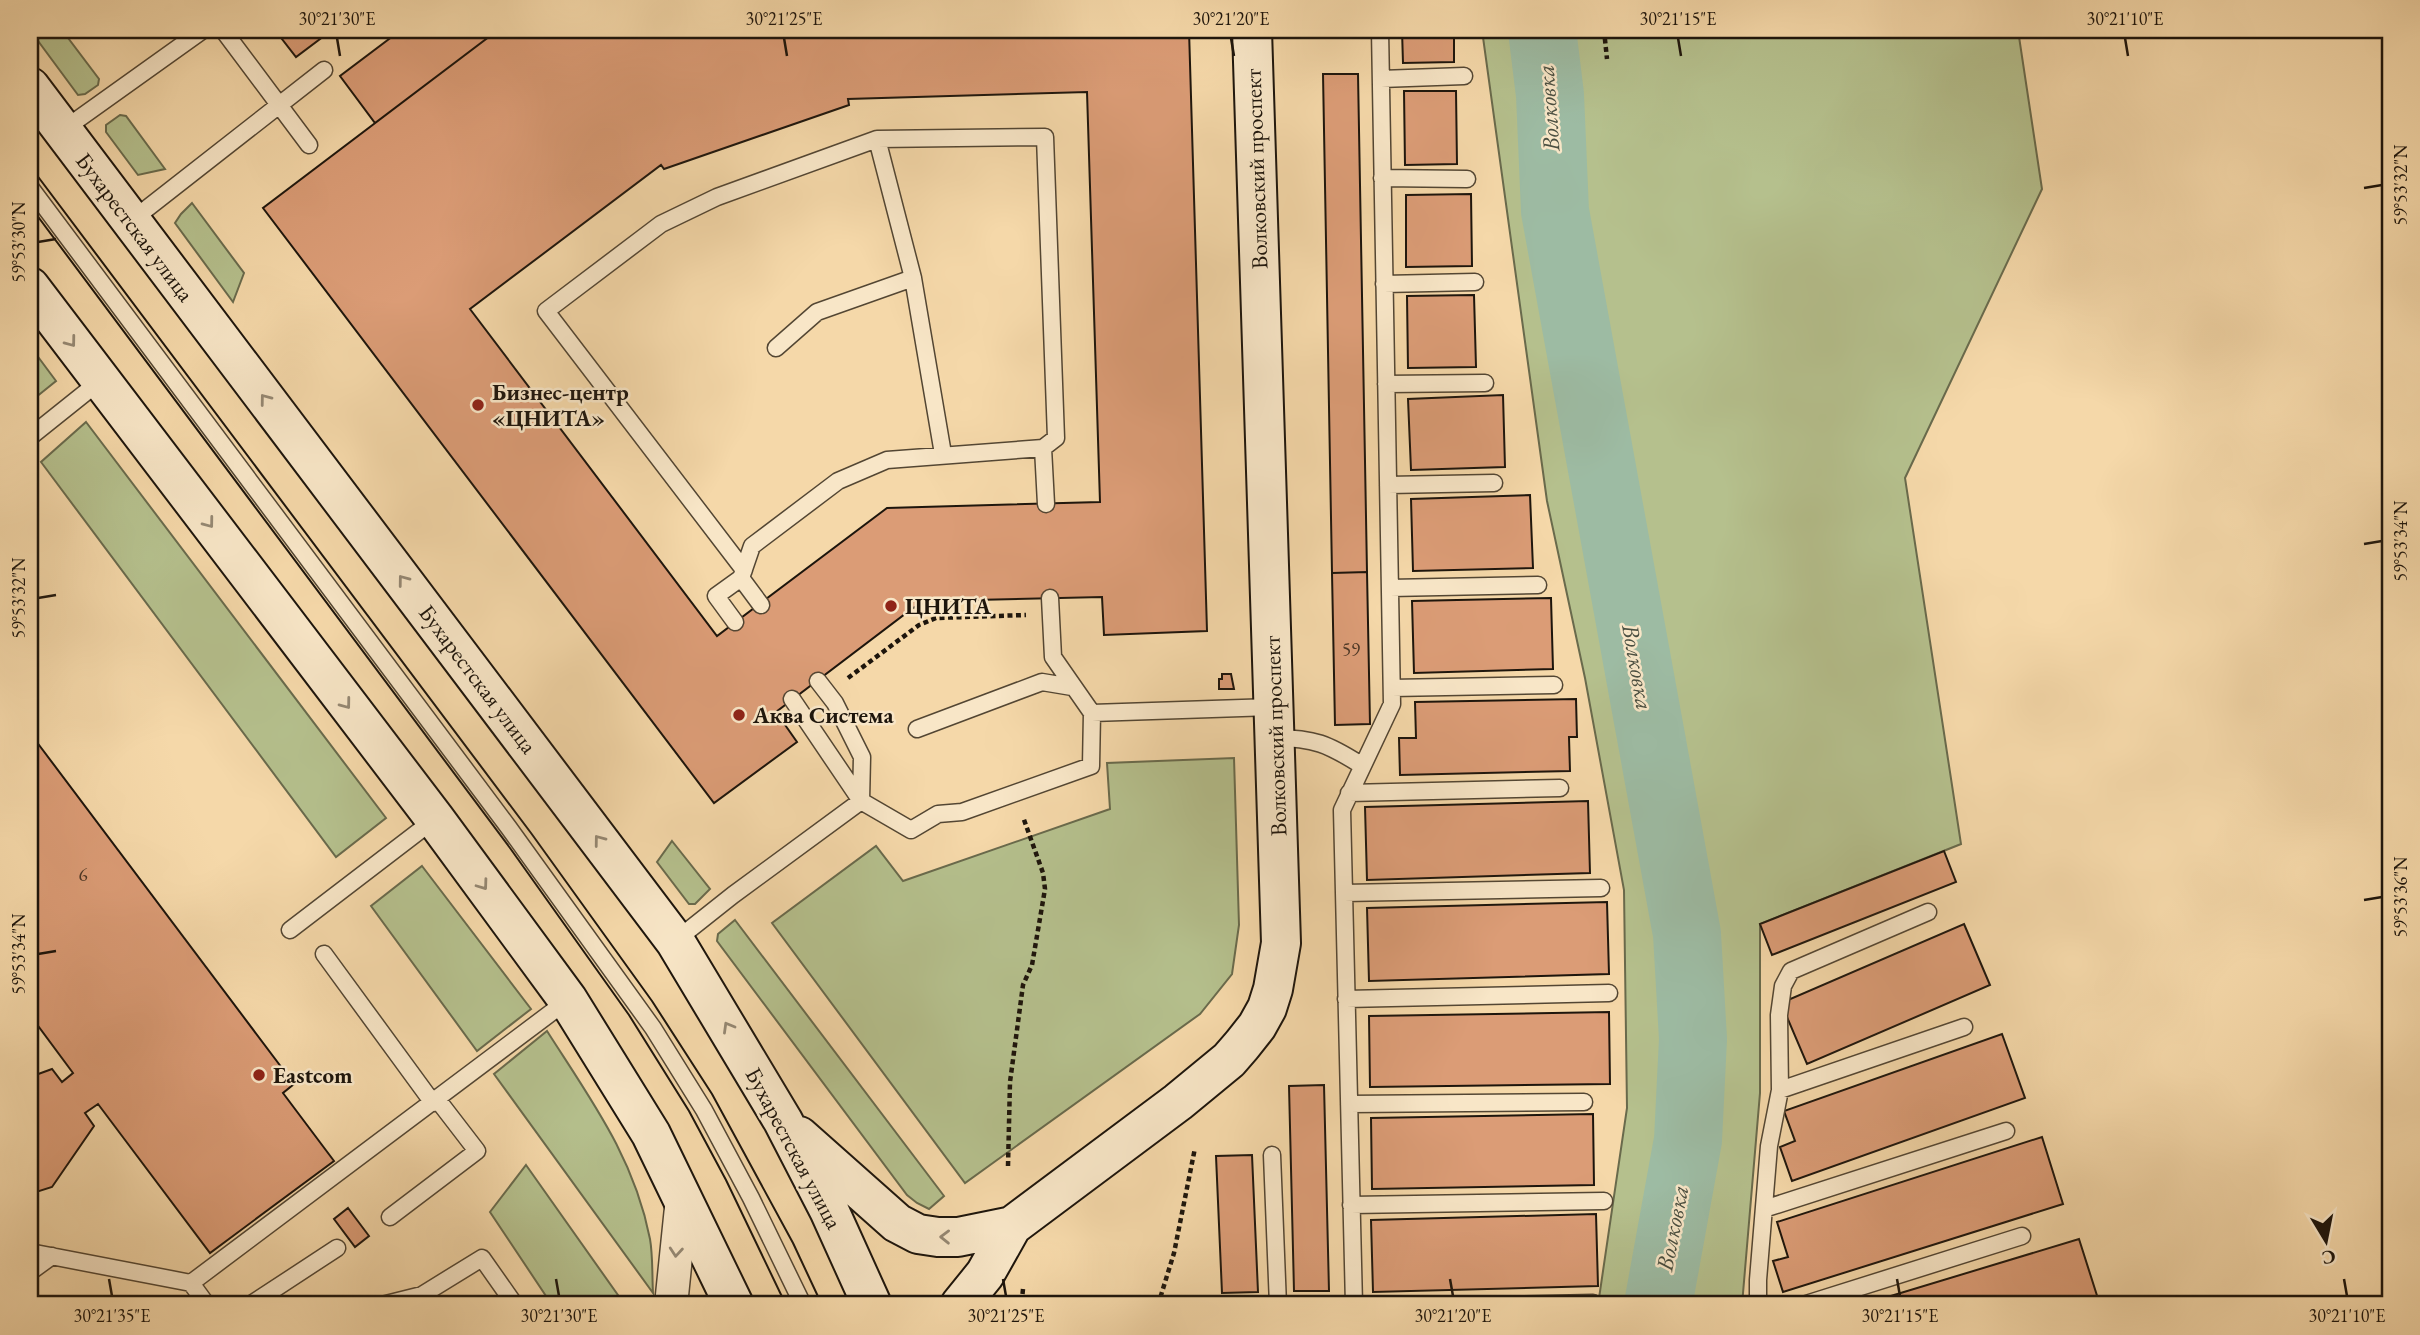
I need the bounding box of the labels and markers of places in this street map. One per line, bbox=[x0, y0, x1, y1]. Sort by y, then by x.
place label: Бизнес-центр «ЦНИТА» bbox=[492, 377, 629, 433]
marker: Бизнес-центр «ЦНИТА» bbox=[470, 397, 486, 413]
place label: ЦНИТА bbox=[905, 591, 991, 621]
marker: ЦНИТА bbox=[883, 598, 899, 614]
place label: Аква Система bbox=[752, 700, 895, 730]
marker: Аква Система bbox=[731, 707, 747, 723]
place label: Eastcom bbox=[273, 1060, 353, 1090]
marker: Eastcom bbox=[251, 1067, 267, 1083]

